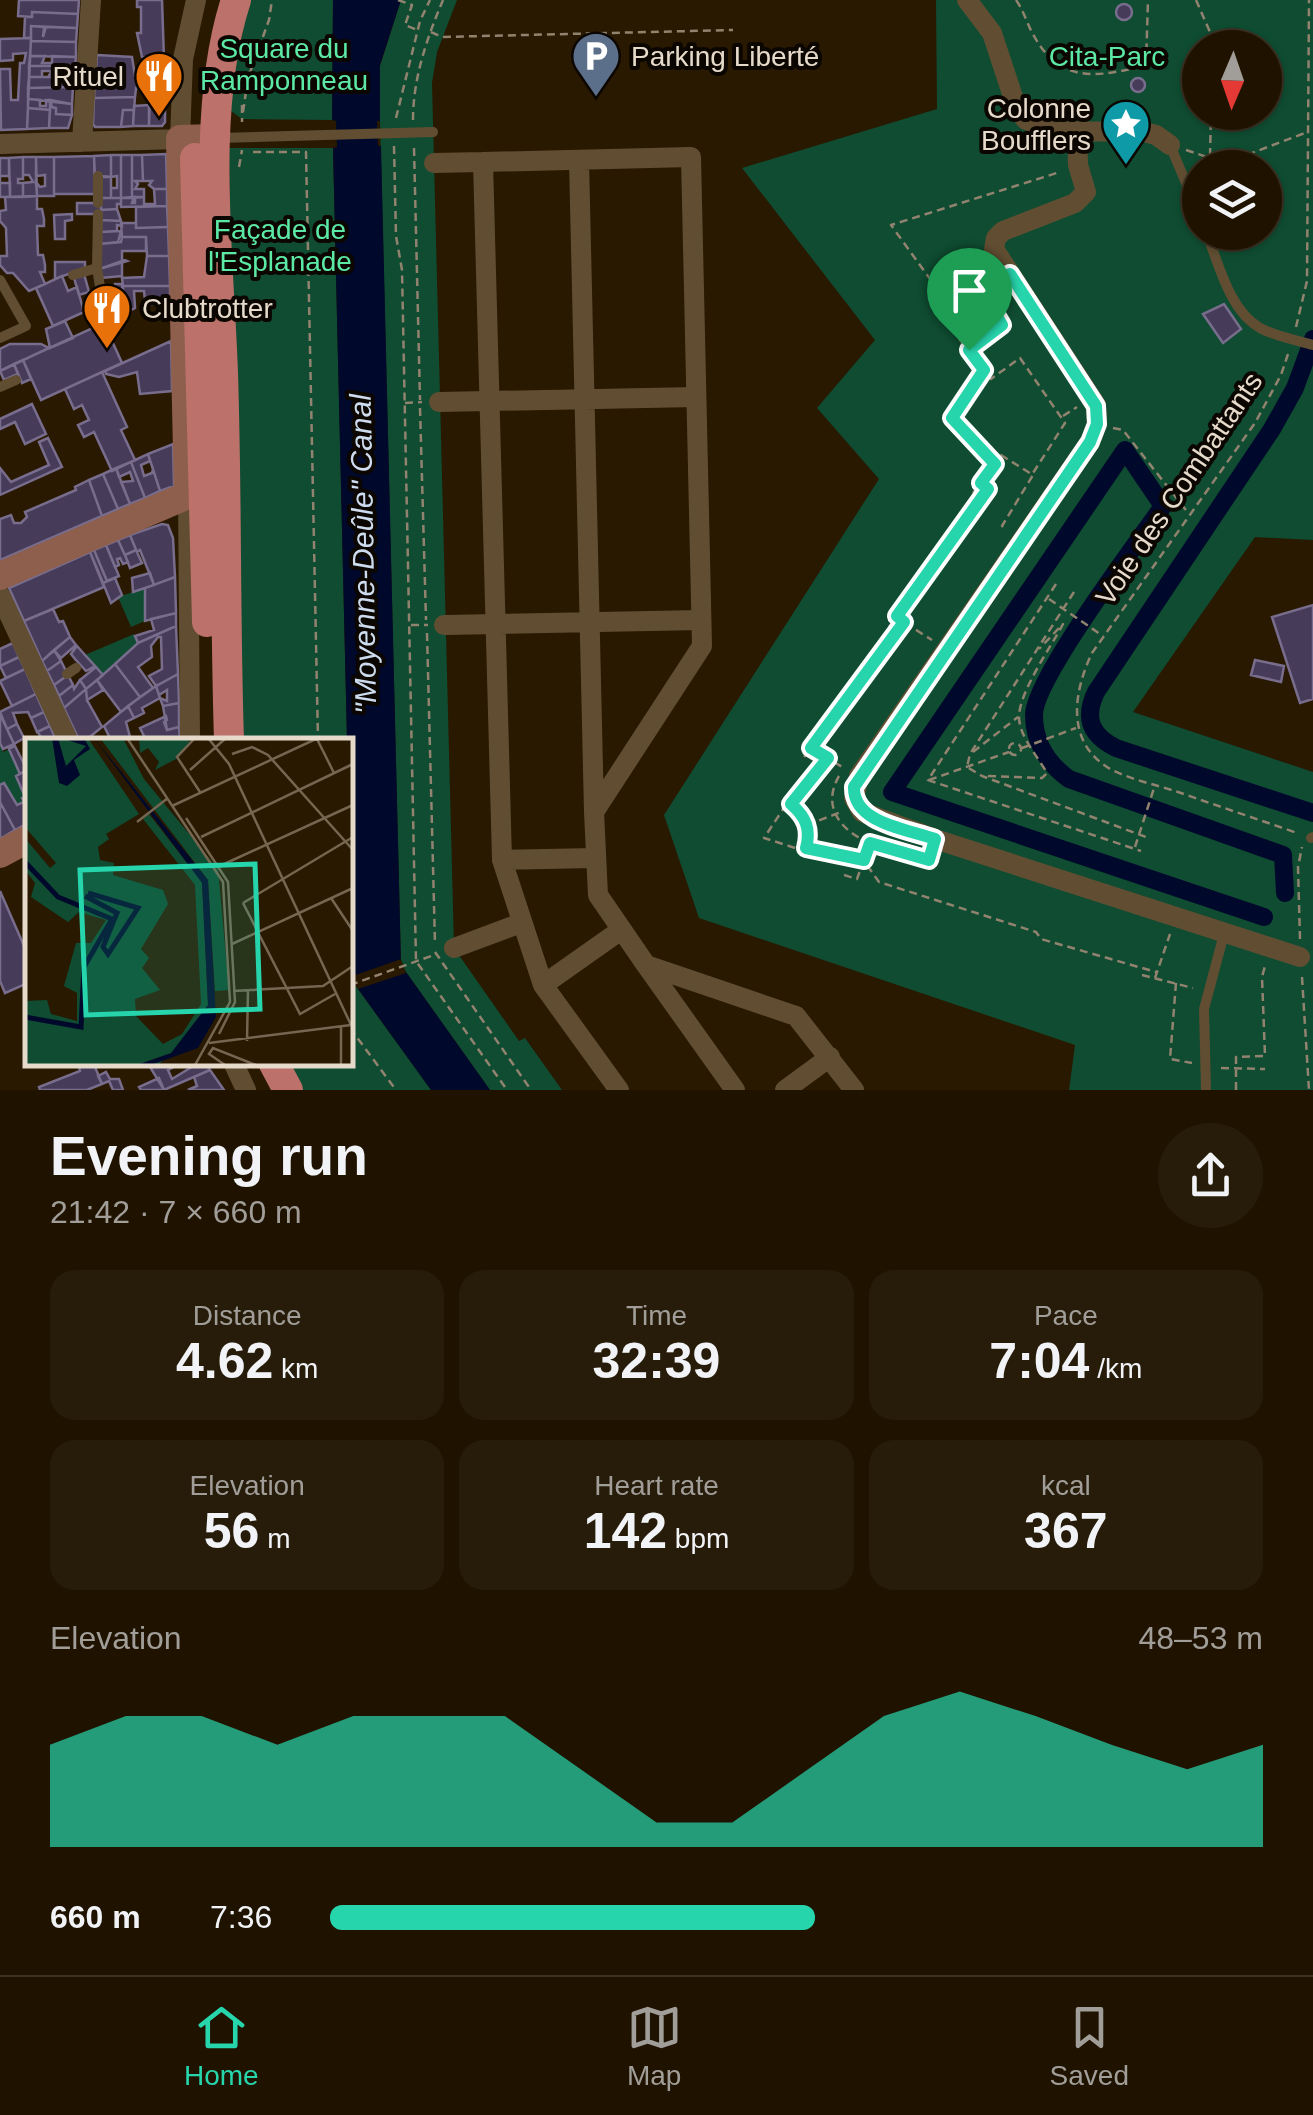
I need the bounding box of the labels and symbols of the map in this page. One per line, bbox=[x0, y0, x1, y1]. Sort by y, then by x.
parking icon: Parking Liberté bbox=[570, 30, 622, 98]
north arrow bbox=[1182, 30, 1282, 130]
park label: Square du Ramponneau bbox=[200, 33, 368, 96]
place label: Parking Liberté bbox=[631, 41, 819, 72]
park label: Cita-Parc bbox=[1049, 41, 1165, 72]
restaurant icon: Rituel bbox=[133, 50, 185, 118]
place label: Rituel bbox=[52, 61, 124, 92]
place label: Colonne Boufflers bbox=[981, 93, 1091, 156]
place icon: Colonne Boufflers bbox=[1100, 98, 1152, 166]
park label: Façade de l'Esplanade bbox=[208, 214, 352, 277]
pin bbox=[927, 248, 1012, 351]
restaurant icon: Clubtrotter bbox=[81, 282, 133, 350]
place label: Clubtrotter bbox=[142, 293, 273, 324]
street label: Voie des Combattants bbox=[1090, 367, 1268, 611]
water label: "Moyenne-Deûle" Canal bbox=[344, 393, 382, 714]
inset map bbox=[25, 738, 352, 1065]

